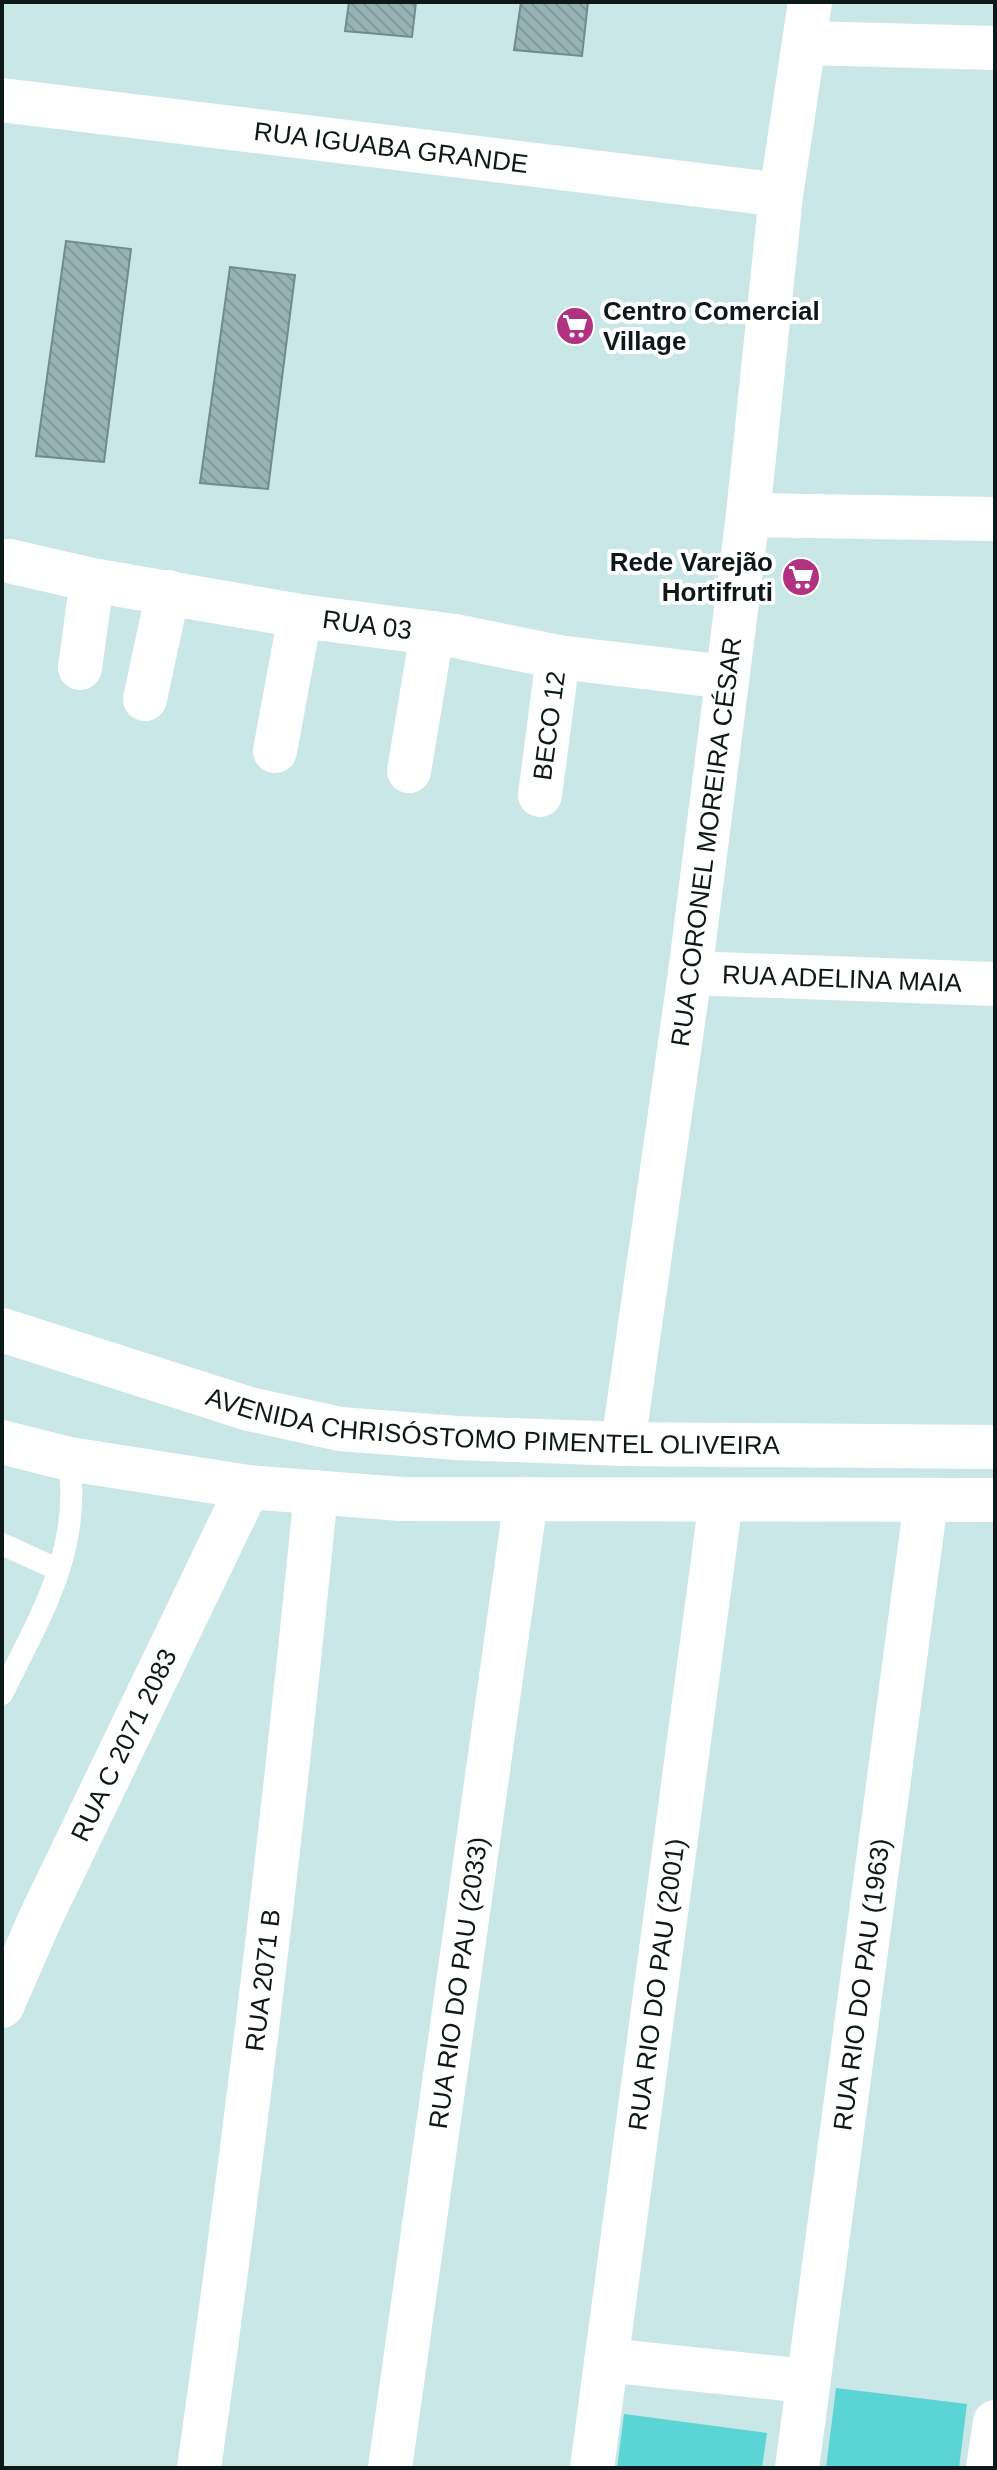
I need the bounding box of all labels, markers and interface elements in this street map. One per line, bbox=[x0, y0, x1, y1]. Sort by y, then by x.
street label: RUA IGUABA GRANDE bbox=[252, 116, 530, 179]
place label: Centro Comercial Village bbox=[603, 296, 820, 356]
supermarket icon: Centro Comercial Village bbox=[554, 305, 596, 347]
place label: Rede Varejão Hortifruti bbox=[610, 547, 773, 607]
supermarket icon: Rede Varejão Hortifruti bbox=[780, 556, 822, 598]
street label: RUA 03 bbox=[321, 604, 414, 645]
street label: RUA CORONEL MOREIRA CÉSAR bbox=[665, 635, 747, 1048]
street label: BECO 12 bbox=[527, 669, 571, 782]
street label: RUA ADELINA MAIA bbox=[721, 959, 963, 998]
street label: AVENIDA CHRISÓSTOMO PIMENTEL OLIVEIRA bbox=[202, 1381, 781, 1460]
street label: RUA C 2071 2083 bbox=[65, 1644, 183, 1846]
street label: RUA RIO DO PAU (2033) bbox=[423, 1835, 493, 2131]
street label: RUA RIO DO PAU (2001) bbox=[622, 1836, 691, 2132]
street label: RUA RIO DO PAU (1963) bbox=[827, 1836, 896, 2132]
street label: RUA 2071 B bbox=[239, 1907, 286, 2053]

